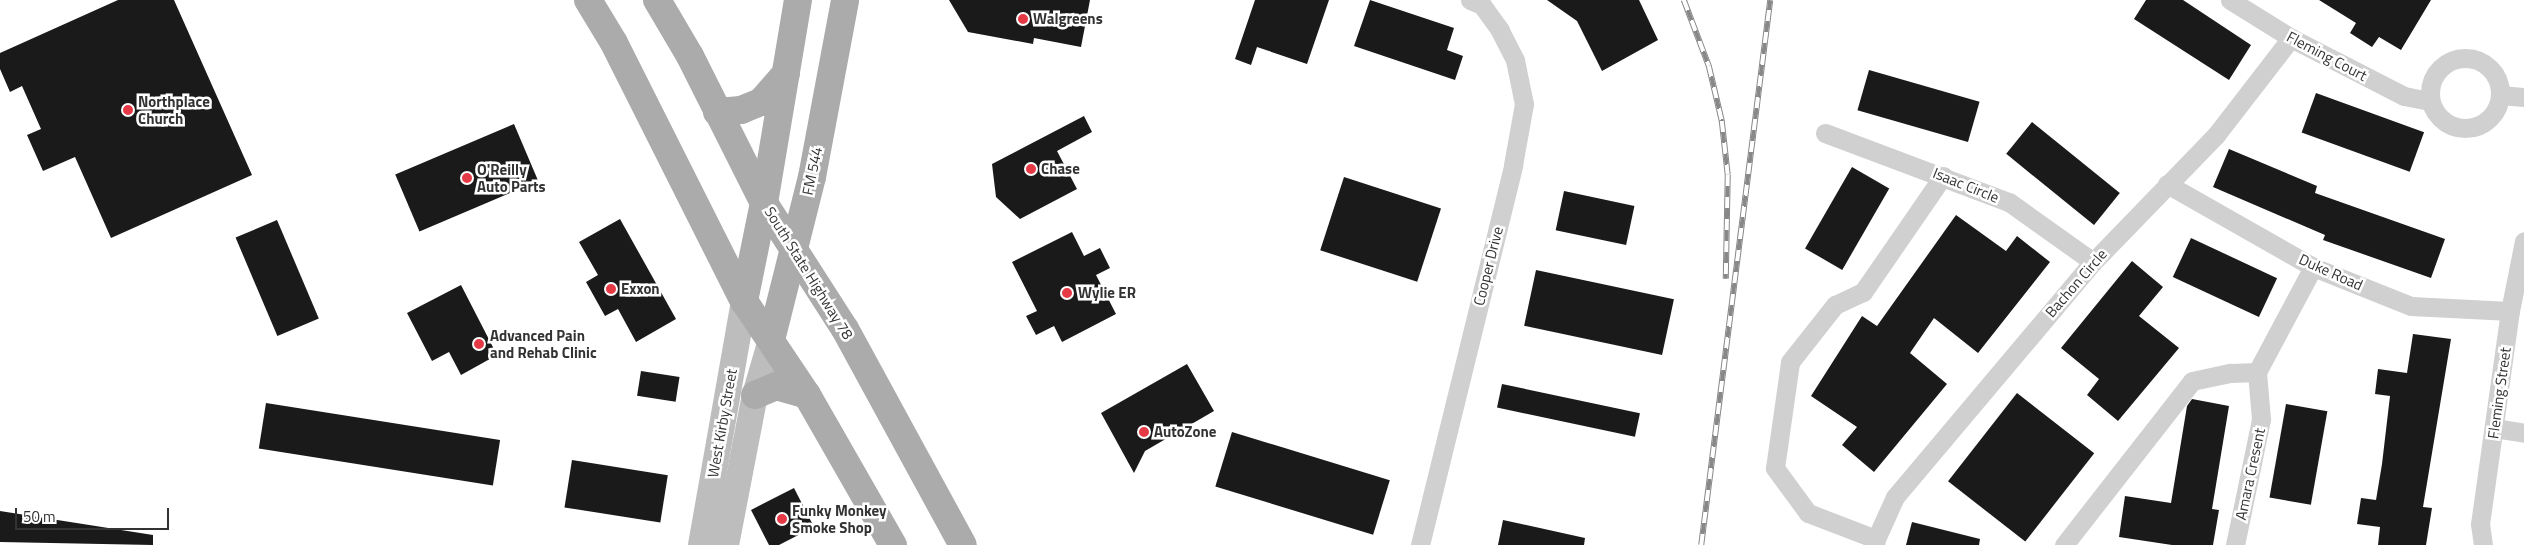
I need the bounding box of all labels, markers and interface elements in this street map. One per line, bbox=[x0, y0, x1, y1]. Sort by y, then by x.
place label: Walgreens bbox=[1033, 10, 1103, 28]
marker: Walgreens bbox=[1017, 13, 1029, 25]
street label: Fleming Court bbox=[2284, 27, 2370, 85]
place label: Northplace Church bbox=[138, 92, 210, 127]
marker: Northplace Church bbox=[122, 104, 134, 116]
street label: FM 544 bbox=[798, 145, 826, 197]
place label: O'Reilly Auto Parts bbox=[477, 160, 546, 195]
place label: Chase bbox=[1041, 160, 1080, 178]
marker: Chase bbox=[1025, 163, 1037, 175]
street label: Isaac Circle bbox=[1930, 164, 2002, 206]
marker: O'Reilly Auto Parts bbox=[461, 172, 473, 184]
street label: South State Highway 78 bbox=[761, 203, 857, 343]
street label: Cooper Drive bbox=[1470, 225, 1506, 307]
street label: Bachon Circle bbox=[2041, 245, 2111, 321]
street label: Duke Road bbox=[2296, 250, 2366, 294]
place label: Exxon bbox=[621, 280, 660, 298]
marker: Exxon bbox=[605, 283, 617, 295]
place label: Wylie ER bbox=[1078, 284, 1136, 302]
marker: Wylie ER bbox=[1060, 286, 1074, 300]
place label: Advanced Pain and Rehab Clinic bbox=[490, 326, 597, 361]
marker: Advanced Pain and Rehab Clinic bbox=[472, 337, 486, 351]
street label: Fleming Street bbox=[2484, 346, 2514, 440]
street label: West Kirby Street bbox=[704, 367, 740, 479]
place label: AutoZone bbox=[1154, 423, 1216, 441]
marker: AutoZone bbox=[1138, 426, 1150, 438]
street label: Amara Cresent bbox=[2231, 426, 2269, 522]
scale bar bbox=[18, 498, 171, 530]
place label: Funky Monkey Smoke Shop bbox=[792, 501, 887, 536]
text: 50 m bbox=[23, 505, 56, 528]
marker: Funky Monkey Smoke Shop bbox=[776, 513, 788, 525]

